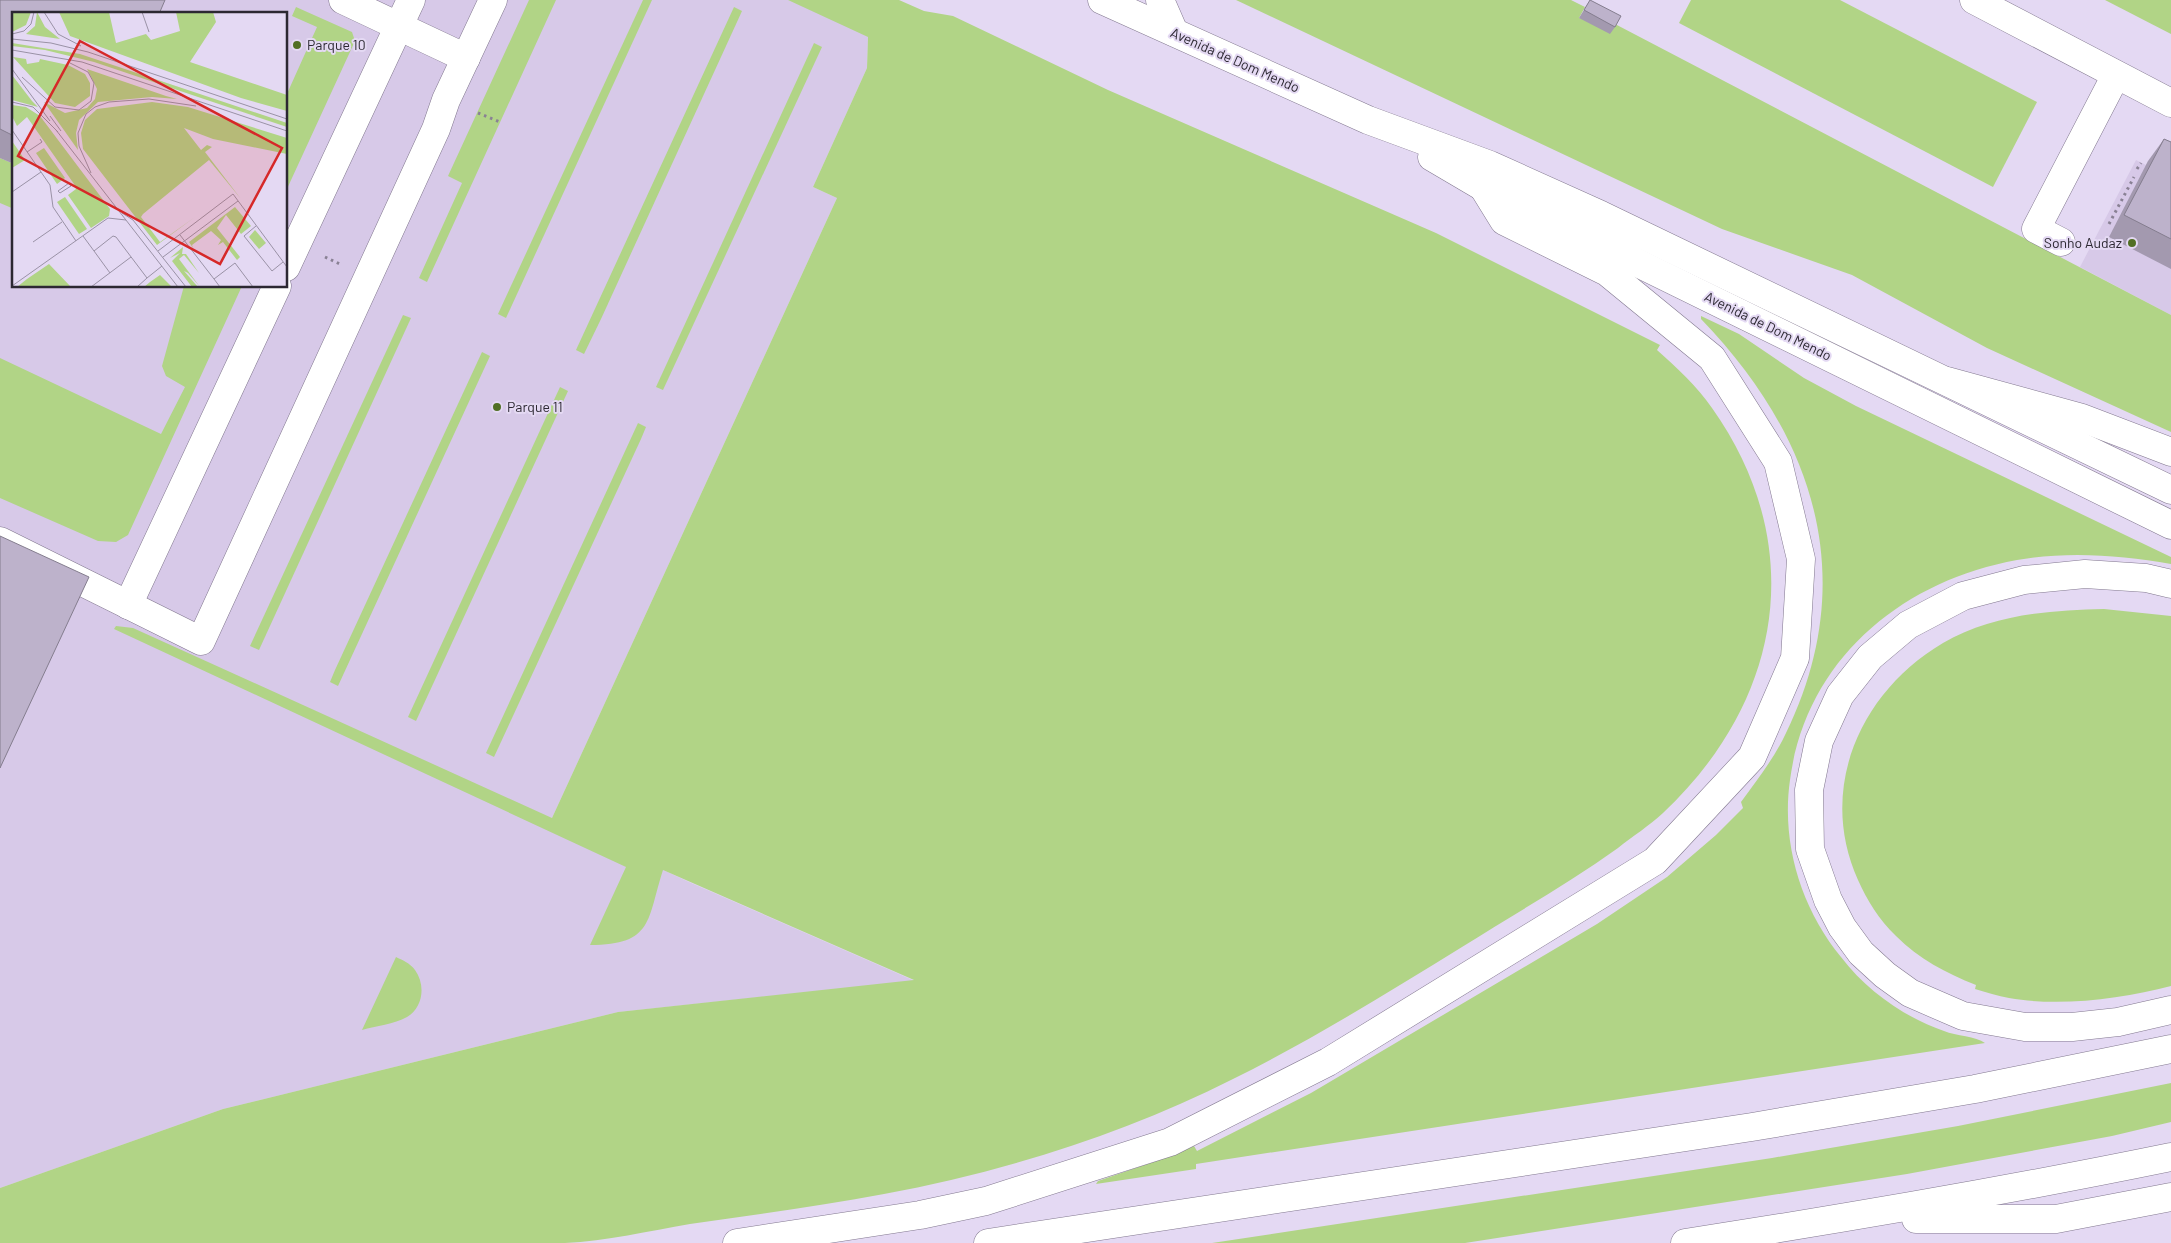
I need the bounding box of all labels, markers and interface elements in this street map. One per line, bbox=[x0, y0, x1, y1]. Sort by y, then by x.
inset map bbox=[12, 12, 288, 288]
street label: Avenida de Dom Mendo bbox=[1168, 23, 1302, 96]
place label: Parque 10 bbox=[307, 36, 366, 53]
marker: Parque 10 bbox=[291, 39, 303, 51]
place label: Sonho Audaz bbox=[2044, 234, 2122, 251]
marker: Sonho Audaz bbox=[2126, 237, 2138, 249]
street label: Avenida de Dom Mendo bbox=[1702, 287, 1835, 364]
place label: Parque 11 bbox=[507, 398, 563, 415]
marker: Parque 11 bbox=[491, 401, 503, 413]

